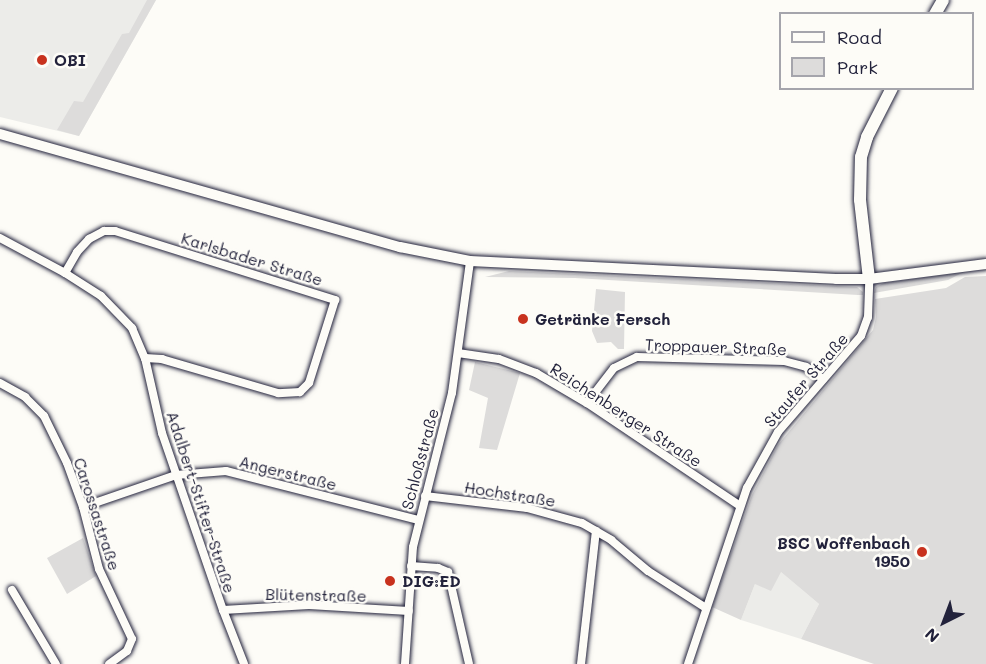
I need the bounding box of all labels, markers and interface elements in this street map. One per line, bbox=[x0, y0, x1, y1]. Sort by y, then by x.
legend bbox=[779, 12, 974, 90]
text: Road bbox=[837, 25, 882, 49]
place label: OBI bbox=[54, 50, 86, 70]
marker: OBI bbox=[35, 53, 49, 67]
text: Park bbox=[837, 55, 878, 79]
street label: Karlsbader Straße bbox=[179, 228, 325, 290]
place label: Getränke Fersch bbox=[535, 309, 670, 329]
marker: Getränke Fersch bbox=[516, 312, 530, 326]
street label: Staufer Straße bbox=[760, 329, 852, 431]
street label: Troppauer Straße bbox=[645, 335, 787, 359]
street label: Reichenberger Straße bbox=[547, 359, 705, 471]
street label: Schloßstraße bbox=[397, 406, 443, 512]
street label: Adalbert-Stifter-Straße bbox=[162, 409, 240, 595]
street label: Angerstraße bbox=[237, 452, 339, 494]
street label: Carossastraße bbox=[70, 455, 124, 573]
street label: Hochstraße bbox=[463, 477, 557, 511]
place label: BSC Woffenbach 1950 bbox=[777, 533, 910, 571]
marker: BSC Woffenbach 1950 bbox=[915, 545, 929, 559]
place label: DIG:ED bbox=[402, 571, 461, 591]
marker: DIG:ED bbox=[383, 574, 397, 588]
street label: Blütenstraße bbox=[265, 585, 367, 605]
north arrow bbox=[914, 592, 974, 652]
text: N bbox=[920, 624, 943, 648]

